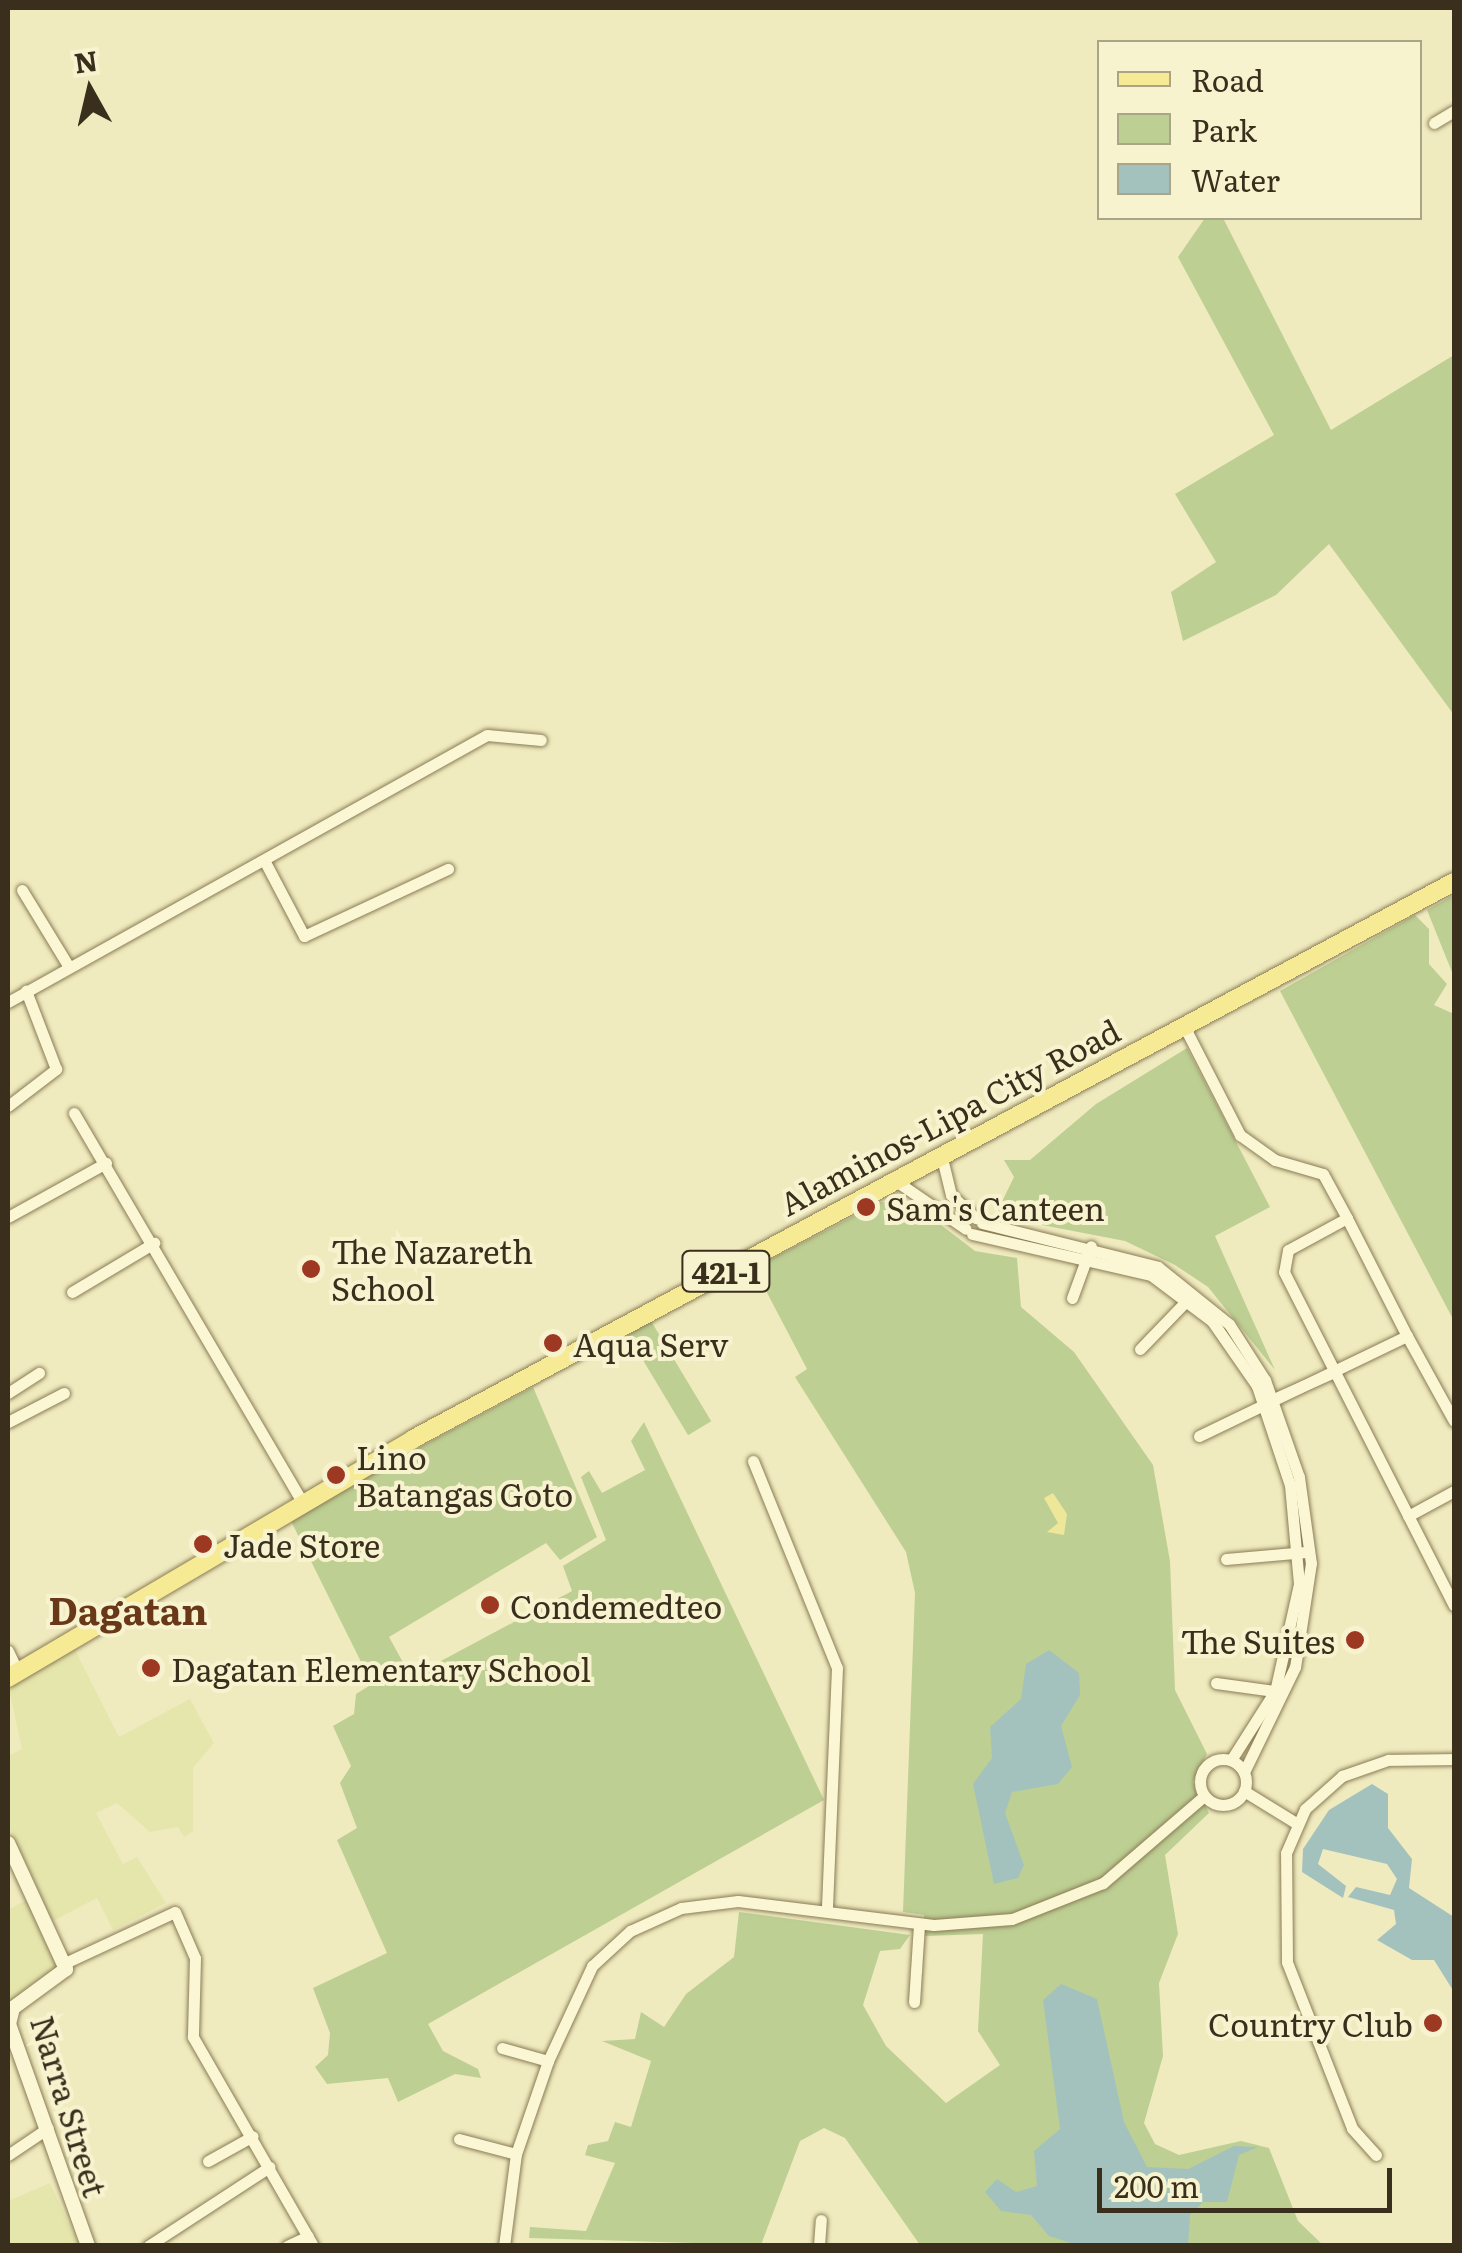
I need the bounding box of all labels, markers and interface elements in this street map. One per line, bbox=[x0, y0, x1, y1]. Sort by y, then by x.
text: N bbox=[71, 38, 100, 83]
north arrow bbox=[40, 40, 140, 140]
legend bbox=[1097, 40, 1422, 220]
text: Road bbox=[1191, 57, 1264, 101]
text: Park bbox=[1191, 107, 1257, 151]
text: Water bbox=[1191, 157, 1280, 201]
street label: Alaminos-Lipa City Road bbox=[772, 1010, 1126, 1222]
place label: Sam's Canteen bbox=[886, 1188, 1105, 1226]
marker: Sam's Canteen bbox=[855, 1196, 877, 1218]
place label: The Nazareth School bbox=[331, 1232, 533, 1307]
road number: 421-1 bbox=[681, 1246, 771, 1296]
marker: The Nazareth School bbox=[300, 1258, 322, 1280]
place label: Aqua Serv bbox=[573, 1324, 729, 1362]
marker: Aqua Serv bbox=[542, 1332, 564, 1354]
place label: Lino Batangas Goto bbox=[356, 1438, 573, 1513]
marker: Lino Batangas Goto bbox=[325, 1464, 347, 1486]
place label: Jade Store bbox=[223, 1525, 380, 1563]
marker: Jade Store bbox=[192, 1533, 214, 1555]
district label: Dagatan bbox=[48, 1586, 208, 1632]
place label: Condemedteo bbox=[510, 1586, 722, 1624]
marker: Condemedteo bbox=[479, 1594, 501, 1616]
place label: The Suites bbox=[1181, 1621, 1335, 1659]
marker: The Suites bbox=[1344, 1629, 1366, 1651]
place label: Dagatan Elementary School bbox=[171, 1649, 591, 1687]
marker: Dagatan Elementary School bbox=[140, 1657, 162, 1679]
place label: Country Club bbox=[1208, 2004, 1413, 2042]
street label: Narra Street bbox=[24, 2011, 116, 2201]
marker: Country Club bbox=[1422, 2012, 1444, 2034]
scale bar bbox=[1102, 2148, 1397, 2210]
text: 200 m bbox=[1114, 2163, 1199, 2207]

